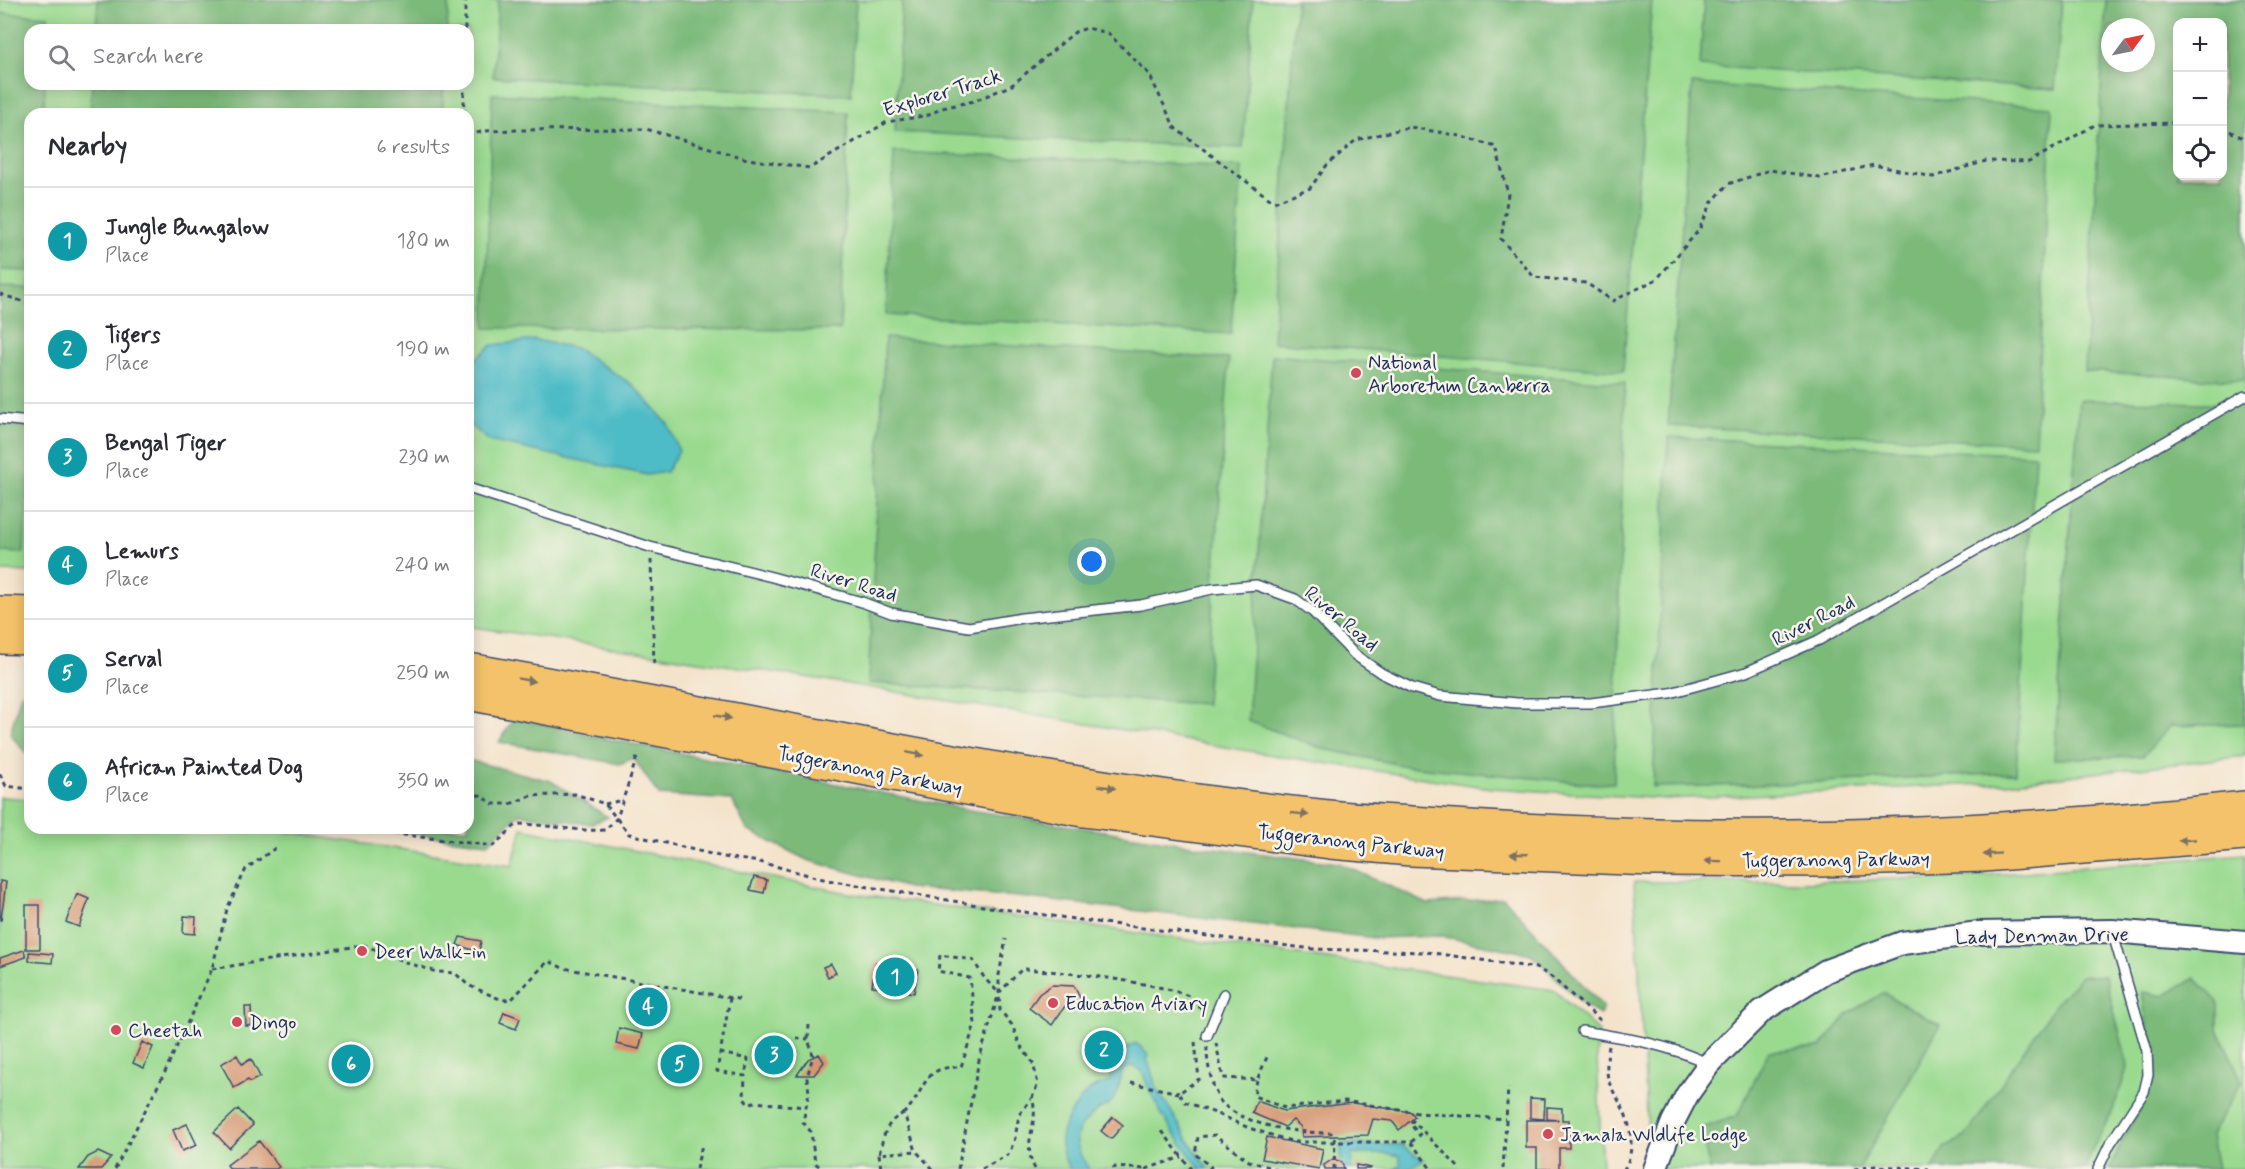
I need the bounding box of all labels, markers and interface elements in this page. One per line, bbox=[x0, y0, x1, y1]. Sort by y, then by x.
north arrow bbox=[2101, 18, 2155, 72]
map controls bbox=[2173, 18, 2227, 180]
button: + bbox=[2173, 18, 2227, 72]
search box bbox=[24, 24, 474, 90]
icon: search bbox=[45, 41, 78, 74]
text: Search here bbox=[93, 43, 204, 71]
street label: Explorer Track bbox=[880, 63, 1005, 124]
button: − bbox=[2173, 72, 2227, 126]
button: locate bbox=[2173, 126, 2227, 180]
text: Nearby bbox=[48, 130, 127, 164]
text: 6 results bbox=[377, 134, 450, 161]
text: Jungle Bungalow bbox=[105, 214, 269, 242]
text: 1 bbox=[63, 228, 72, 255]
text: 180 m bbox=[397, 228, 450, 255]
text: Place bbox=[105, 242, 149, 269]
text: Tigers bbox=[105, 322, 160, 350]
text: 2 bbox=[63, 336, 72, 363]
text: 190 m bbox=[396, 336, 450, 363]
text: Place bbox=[105, 350, 149, 377]
place label: National Arboretum Canberra bbox=[1368, 350, 1551, 400]
marker: National Arboretum Canberra bbox=[1349, 366, 1363, 380]
text: Bengal Tiger bbox=[105, 430, 226, 458]
text: 3 bbox=[63, 444, 72, 471]
text: 230 m bbox=[398, 444, 450, 471]
text: Place bbox=[105, 458, 149, 485]
text: Lemurs bbox=[105, 538, 179, 566]
your location bbox=[1077, 547, 1106, 576]
text: 4 bbox=[62, 552, 73, 579]
text: 240 m bbox=[395, 552, 450, 579]
street label: River Road bbox=[807, 557, 900, 609]
text: Place bbox=[105, 566, 149, 593]
street label: River Road bbox=[1298, 580, 1384, 658]
street label: River Road bbox=[1768, 589, 1860, 654]
text: Serval bbox=[105, 646, 163, 674]
text: 5 bbox=[62, 660, 74, 687]
text: 250 m bbox=[396, 660, 450, 687]
text: Place bbox=[105, 674, 149, 701]
one-way arrow bbox=[516, 676, 535, 685]
one-way arrow bbox=[714, 713, 733, 722]
street label: Tuggeranong Parkway bbox=[774, 740, 965, 805]
one-way arrow bbox=[905, 750, 924, 759]
text: African Painted Dog bbox=[105, 754, 303, 782]
text: 6 bbox=[62, 768, 73, 795]
text: 350 m bbox=[397, 768, 450, 795]
text: Place bbox=[105, 782, 149, 809]
one-way arrow bbox=[1098, 782, 1117, 791]
one-way arrow bbox=[1291, 809, 1310, 818]
street label: Tuggeranong Parkway bbox=[1256, 819, 1446, 868]
one-way arrow bbox=[2177, 835, 2196, 845]
street label: Tuggeranong Parkway bbox=[1742, 845, 1930, 878]
one-way arrow bbox=[1983, 849, 2002, 859]
one-way arrow bbox=[1509, 850, 1528, 859]
one-way arrow bbox=[1704, 856, 1723, 865]
street label: Lady Denman Drive bbox=[1955, 921, 2129, 952]
place label: Deer Walk-in bbox=[374, 939, 486, 966]
marker: Deer Walk-in bbox=[355, 944, 369, 958]
pin: 1 bbox=[876, 954, 914, 1000]
pin: 4 bbox=[628, 984, 668, 1030]
place label: Education Aviary bbox=[1065, 991, 1207, 1018]
marker: Education Aviary bbox=[1046, 996, 1060, 1010]
place label: Dingo bbox=[249, 1010, 296, 1038]
marker: Dingo bbox=[230, 1015, 244, 1029]
place label: Cheetah bbox=[128, 1018, 203, 1045]
marker: Cheetah bbox=[109, 1023, 123, 1037]
pin: 2 bbox=[1084, 1028, 1124, 1072]
pin: 3 bbox=[754, 1032, 794, 1078]
pin: 6 bbox=[332, 1042, 370, 1086]
pin: 5 bbox=[660, 1042, 700, 1086]
place label: Jamala Wldlife Lodge bbox=[1560, 1122, 1748, 1149]
marker: Jamala Wldlife Lodge bbox=[1541, 1127, 1555, 1141]

